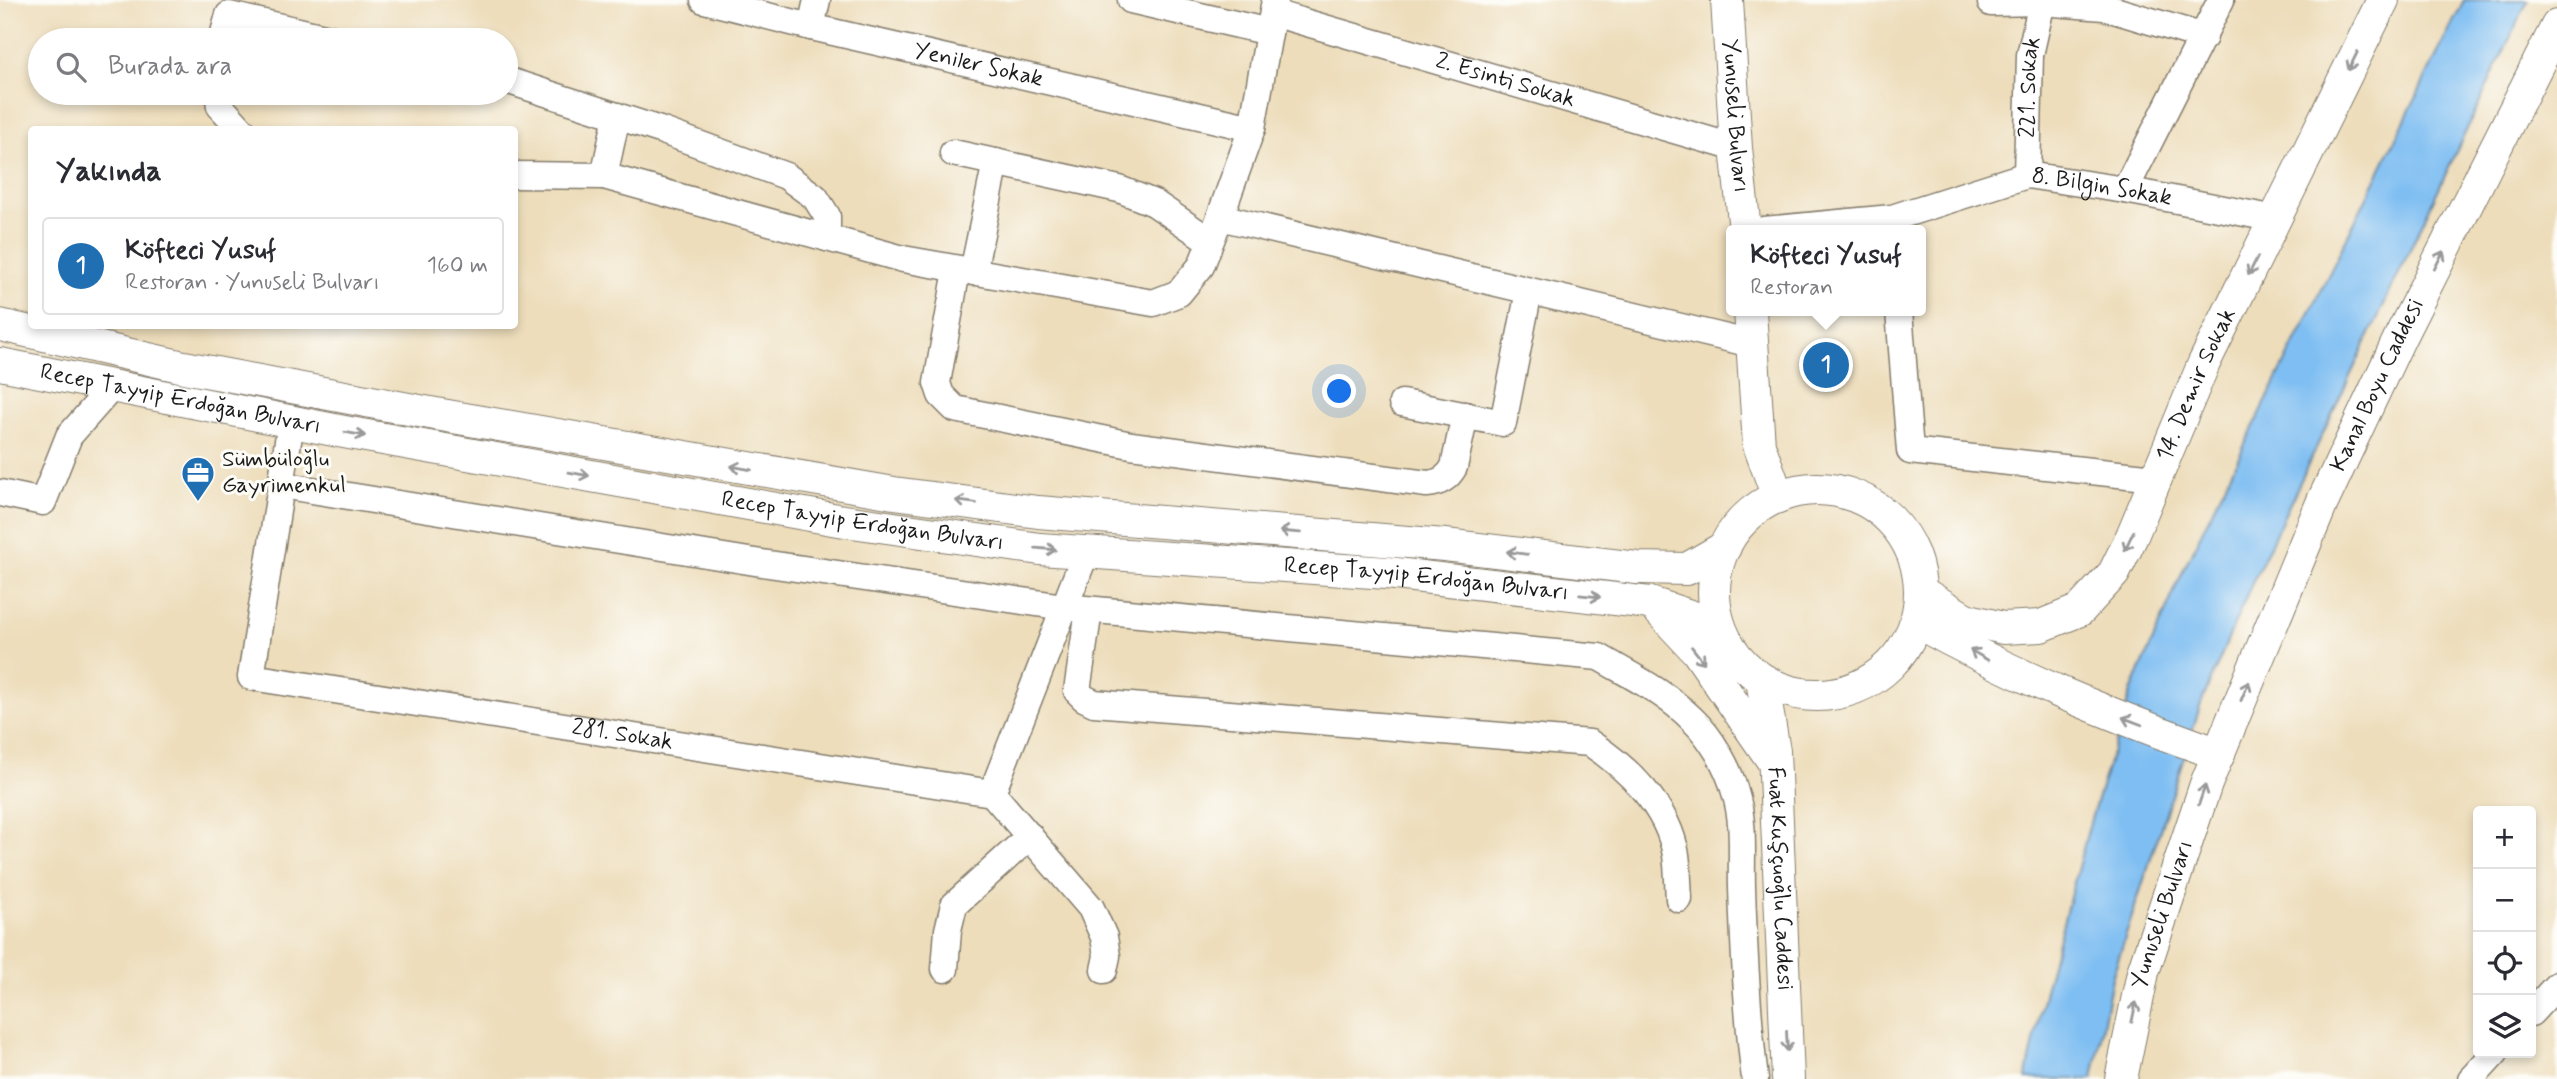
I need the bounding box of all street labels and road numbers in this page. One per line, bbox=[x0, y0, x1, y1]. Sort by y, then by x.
street label: 221. Sokak bbox=[2013, 33, 2049, 138]
street label: Yeniler Sokak bbox=[911, 36, 1046, 95]
street label: Yunuseli Bulvarı bbox=[1714, 38, 1756, 194]
street label: 2. Esinti Sokak bbox=[1432, 46, 1579, 115]
street label: 8. Bilgin Sokak bbox=[2030, 161, 2174, 214]
street label: Kanal Boyu Caddesi bbox=[2324, 293, 2432, 477]
street label: 14. Demir Sokak bbox=[2150, 303, 2244, 465]
street label: Recep Tayyip Erdoğan Bulvarı bbox=[37, 357, 324, 442]
street label: Recep Tayyip Erdoğan Bulvarı bbox=[719, 484, 1006, 559]
street label: Recep Tayyip Erdoğan Bulvarı bbox=[1283, 551, 1570, 609]
street label: 281. Sokak bbox=[570, 712, 675, 758]
street label: Fuat Kuşçuoğlu Caddesi bbox=[1760, 766, 1799, 992]
street label: Yunuseli Bulvarı bbox=[2125, 837, 2201, 991]

